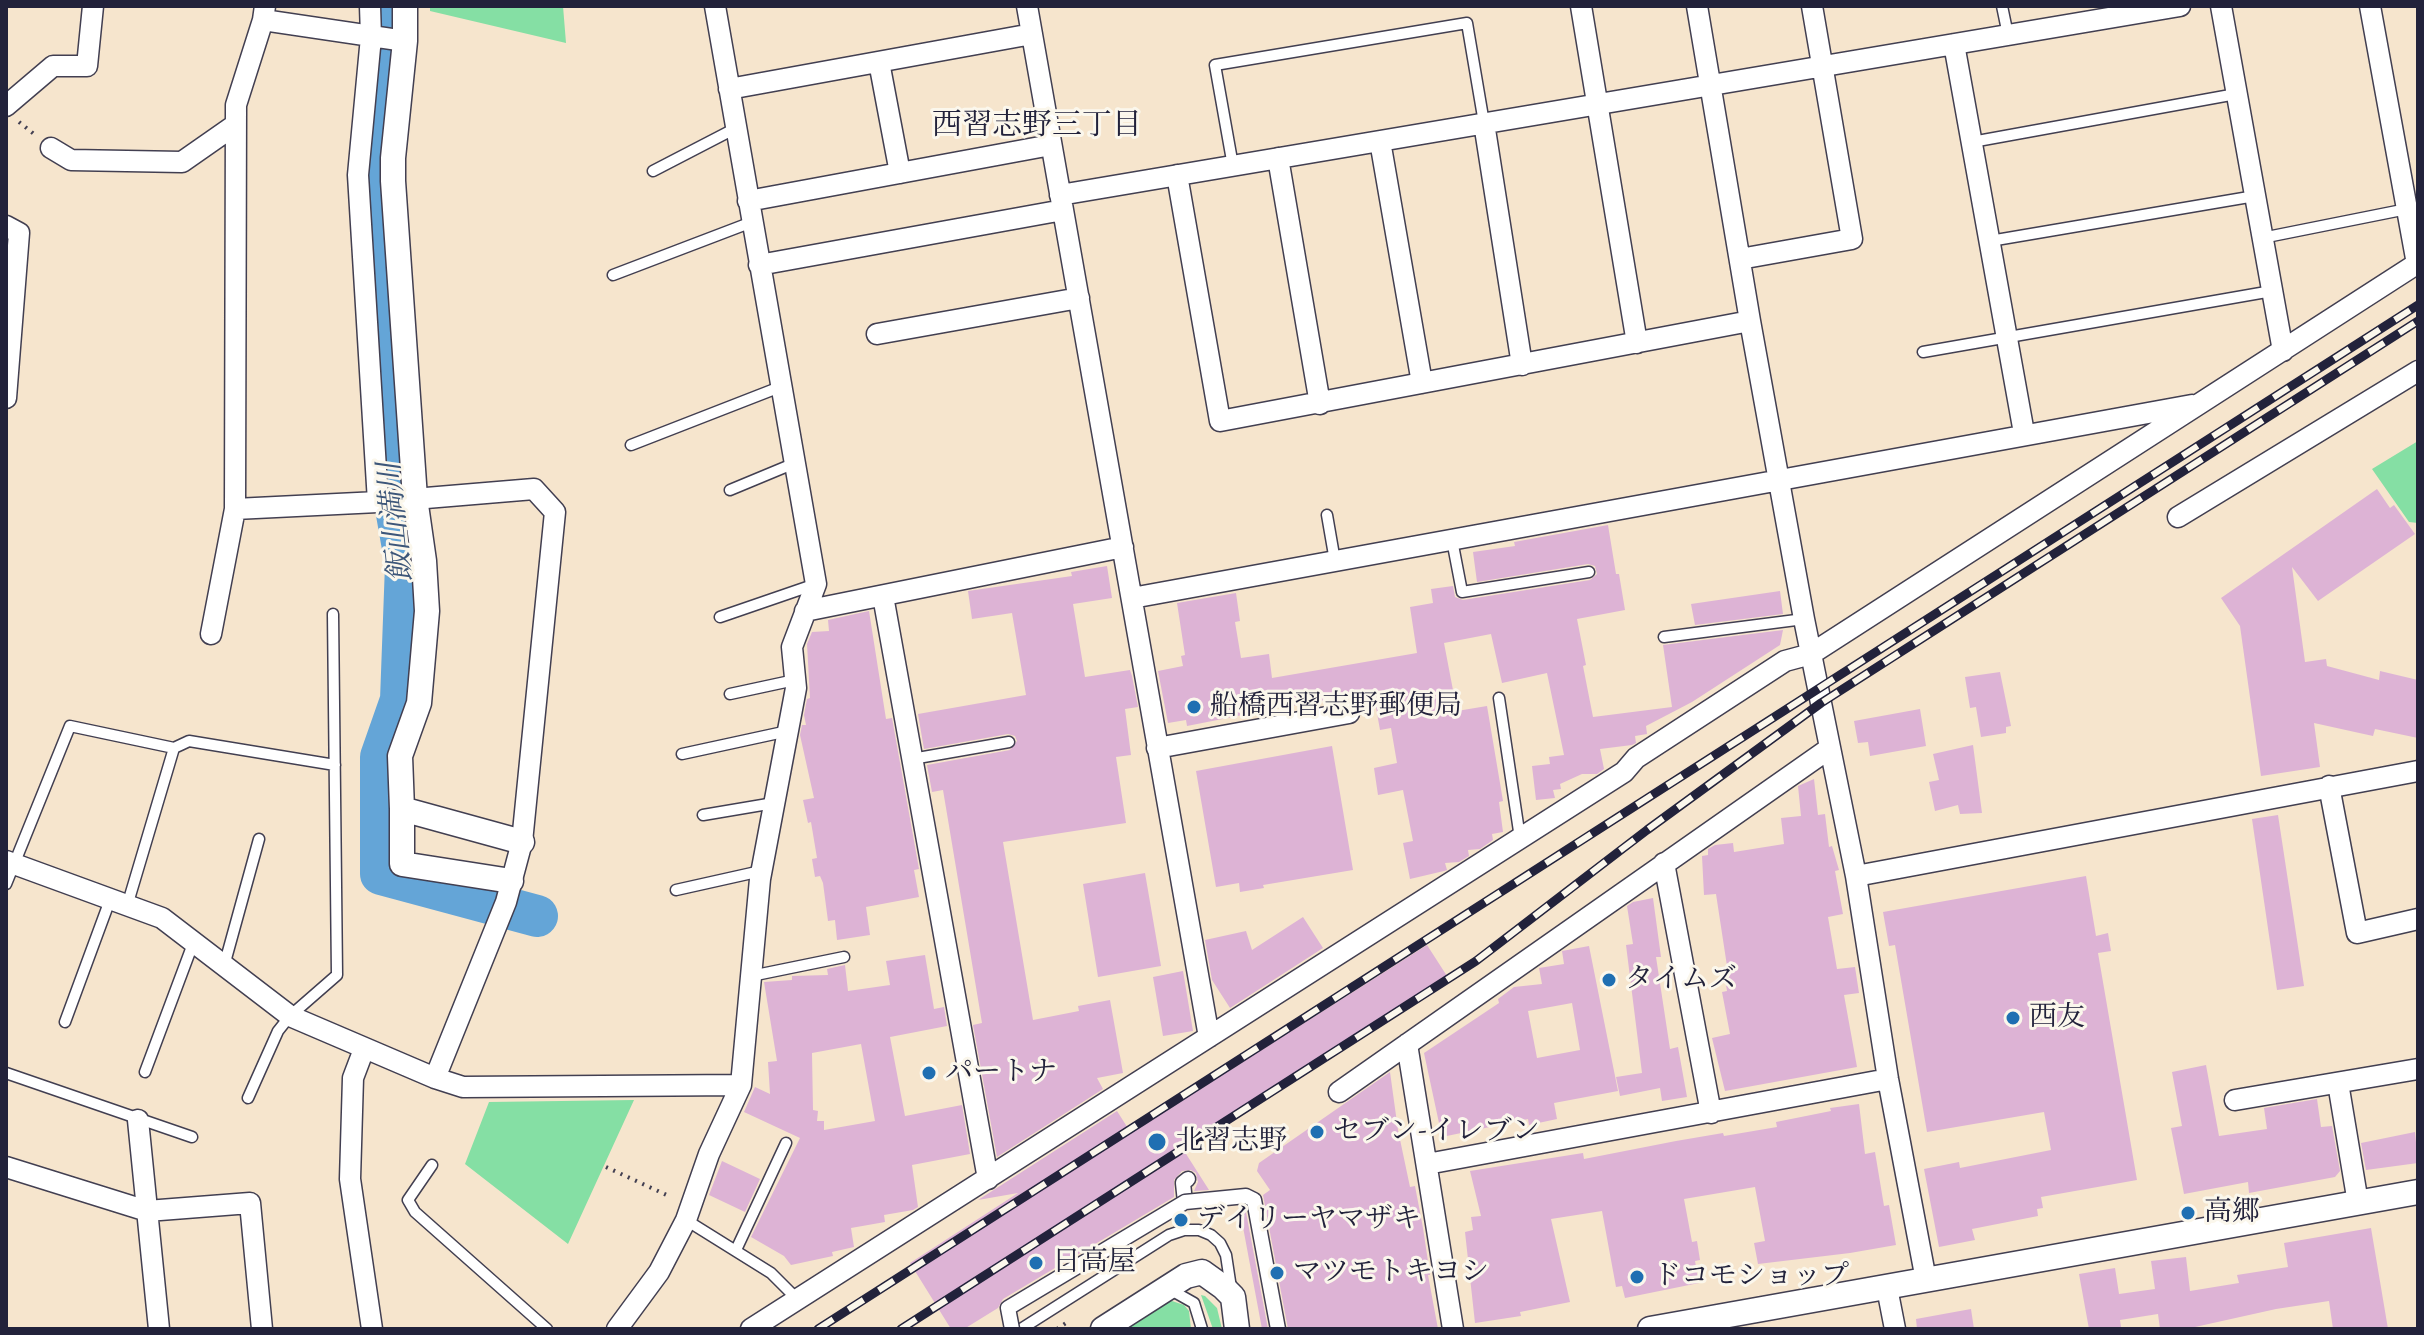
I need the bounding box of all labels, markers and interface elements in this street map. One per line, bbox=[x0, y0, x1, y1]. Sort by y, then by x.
district label: 西習志野三丁目 bbox=[932, 109, 1142, 145]
water label: 飯山満川 bbox=[373, 460, 421, 584]
place label: 船橋西習志野郵便局 bbox=[1210, 690, 1462, 724]
marker: 船橋西習志野郵便局 bbox=[1185, 698, 1203, 716]
place label: タイムズ bbox=[1625, 963, 1737, 997]
marker: タイムズ bbox=[1600, 971, 1618, 989]
place label: 西友 bbox=[2029, 1001, 2085, 1035]
marker: 西友 bbox=[2004, 1009, 2022, 1027]
place label: パートナ bbox=[945, 1056, 1057, 1090]
marker: パートナ bbox=[920, 1064, 938, 1082]
place label: セブン-イレブン bbox=[1333, 1115, 1540, 1149]
marker: セブン-イレブン bbox=[1308, 1123, 1326, 1141]
place label: 北習志野 bbox=[1175, 1125, 1287, 1159]
marker: 北習志野 bbox=[1146, 1131, 1168, 1153]
place label: 高郷 bbox=[2204, 1196, 2260, 1230]
place label: デイリーヤマザキ bbox=[1197, 1203, 1421, 1237]
marker: 高郷 bbox=[2179, 1204, 2197, 1222]
marker: デイリーヤマザキ bbox=[1172, 1211, 1190, 1229]
place label: 日高屋 bbox=[1052, 1246, 1136, 1280]
marker: 日高屋 bbox=[1027, 1254, 1045, 1272]
place label: マツモトキヨシ bbox=[1293, 1256, 1489, 1290]
place label: ドコモショップ bbox=[1653, 1260, 1849, 1294]
marker: マツモトキヨシ bbox=[1268, 1264, 1286, 1282]
marker: ドコモショップ bbox=[1628, 1268, 1646, 1286]

